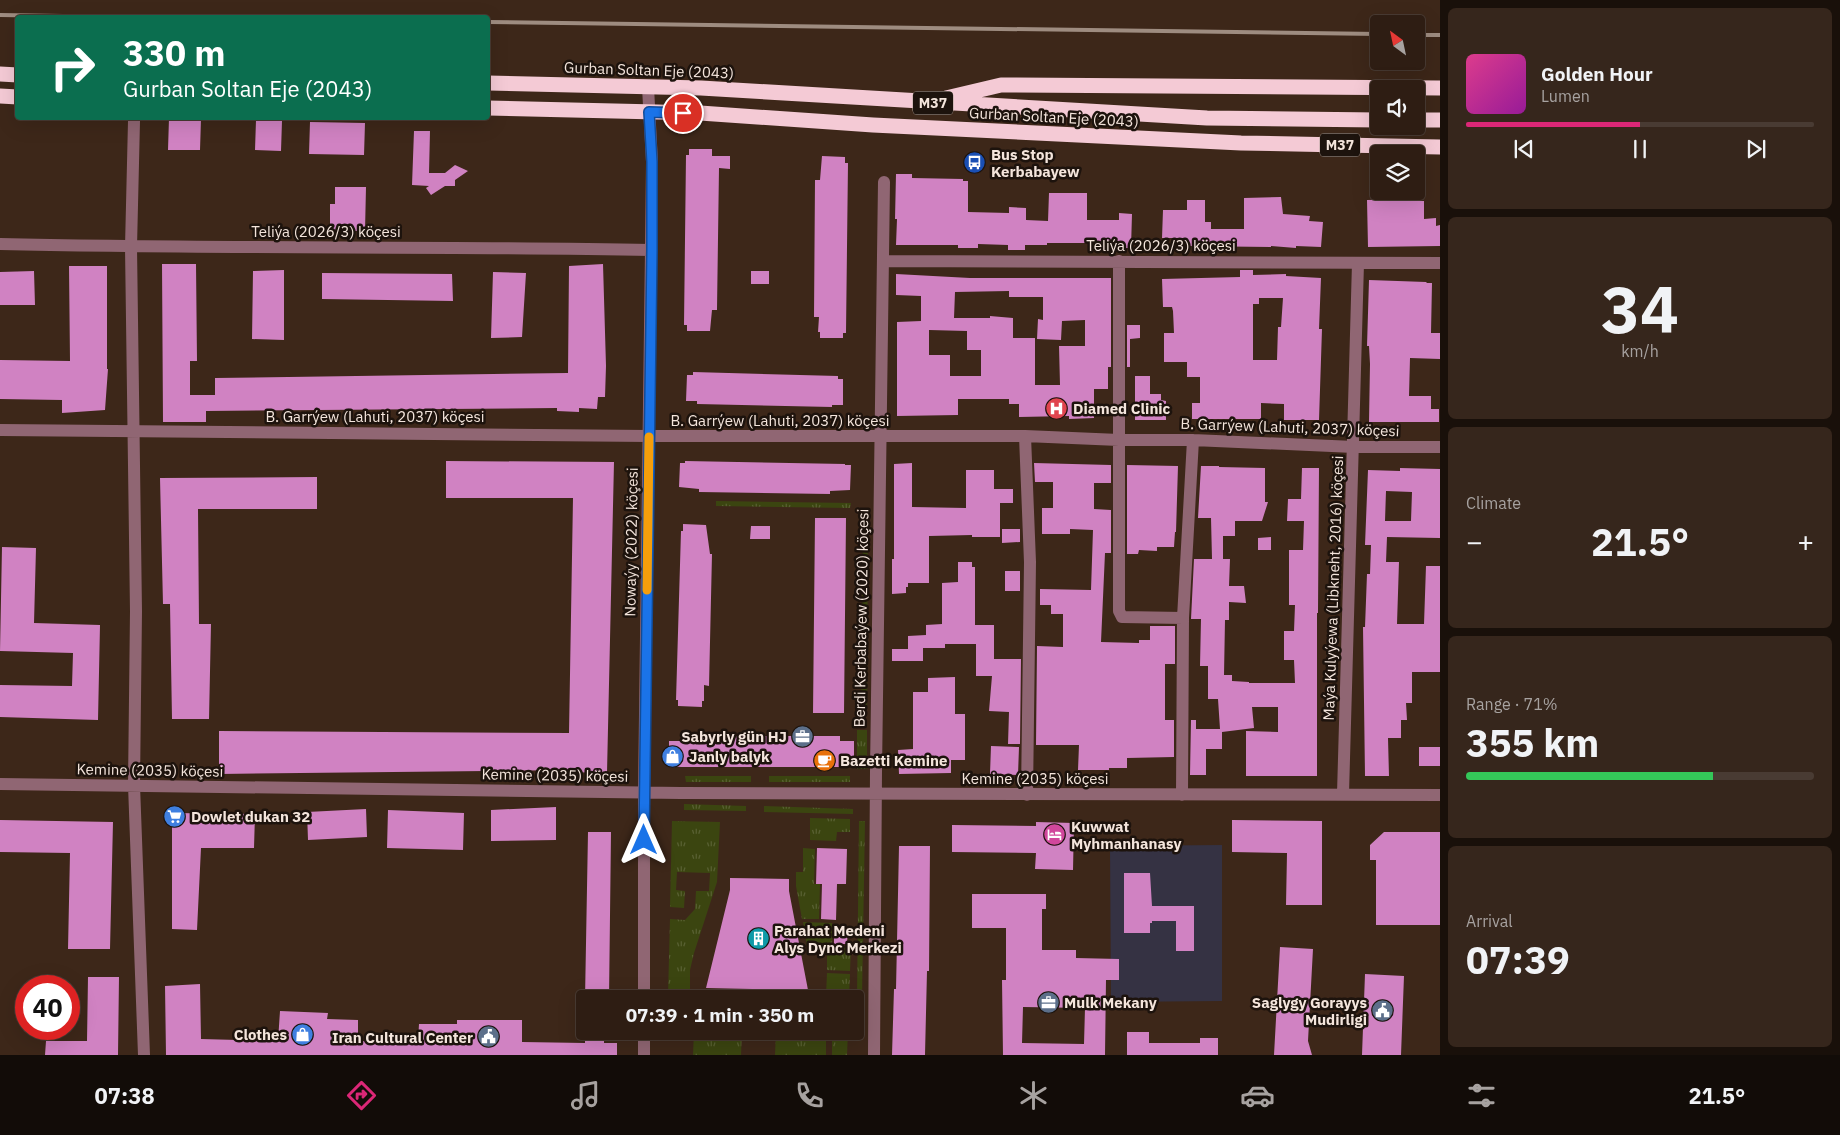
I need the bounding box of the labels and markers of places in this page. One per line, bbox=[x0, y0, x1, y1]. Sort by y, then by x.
pin bbox=[662, 92, 704, 134]
place label: Bus Stop Kerbabayew bbox=[991, 145, 1080, 181]
bus stop icon: Bus Stop Kerbabayew bbox=[963, 151, 987, 175]
hospital icon: Diamed Clinic bbox=[1045, 396, 1069, 420]
place label: Diamed Clinic bbox=[1073, 399, 1171, 418]
office icon: Sabyrly gün HJ bbox=[791, 724, 815, 748]
place label: Sabyrly gün HJ bbox=[681, 727, 787, 746]
shop icon: Janly balyk bbox=[661, 744, 685, 768]
place label: Janly balyk bbox=[689, 747, 770, 766]
cafe icon: Bazetti Kemine bbox=[812, 748, 836, 772]
place label: Bazetti Kemine bbox=[840, 751, 947, 770]
supermarket icon: Dowlet dukan 32 bbox=[163, 804, 187, 828]
place label: Dowlet dukan 32 bbox=[191, 807, 310, 826]
place label: Kuwwat Myhmanhanasy bbox=[1071, 817, 1182, 853]
hotel icon: Kuwwat Myhmanhanasy bbox=[1043, 823, 1067, 847]
place label: Parahat Medeni Alys Dync Merkezi bbox=[774, 921, 902, 957]
building icon: Parahat Medeni Alys Dync Merkezi bbox=[746, 927, 770, 951]
office icon: Mulk Mekany bbox=[1036, 990, 1060, 1014]
place label: Mulk Mekany bbox=[1064, 993, 1157, 1012]
place label: Saglygy Gorayys Mudirligi bbox=[1252, 993, 1367, 1029]
public building icon: Saglygy Gorayys Mudirligi bbox=[1371, 999, 1395, 1023]
shop icon: Clothes bbox=[291, 1022, 315, 1046]
place label: Clothes bbox=[234, 1025, 287, 1044]
public building icon: Iran Cultural Center bbox=[477, 1025, 501, 1049]
place label: Iran Cultural Center bbox=[332, 1028, 473, 1047]

